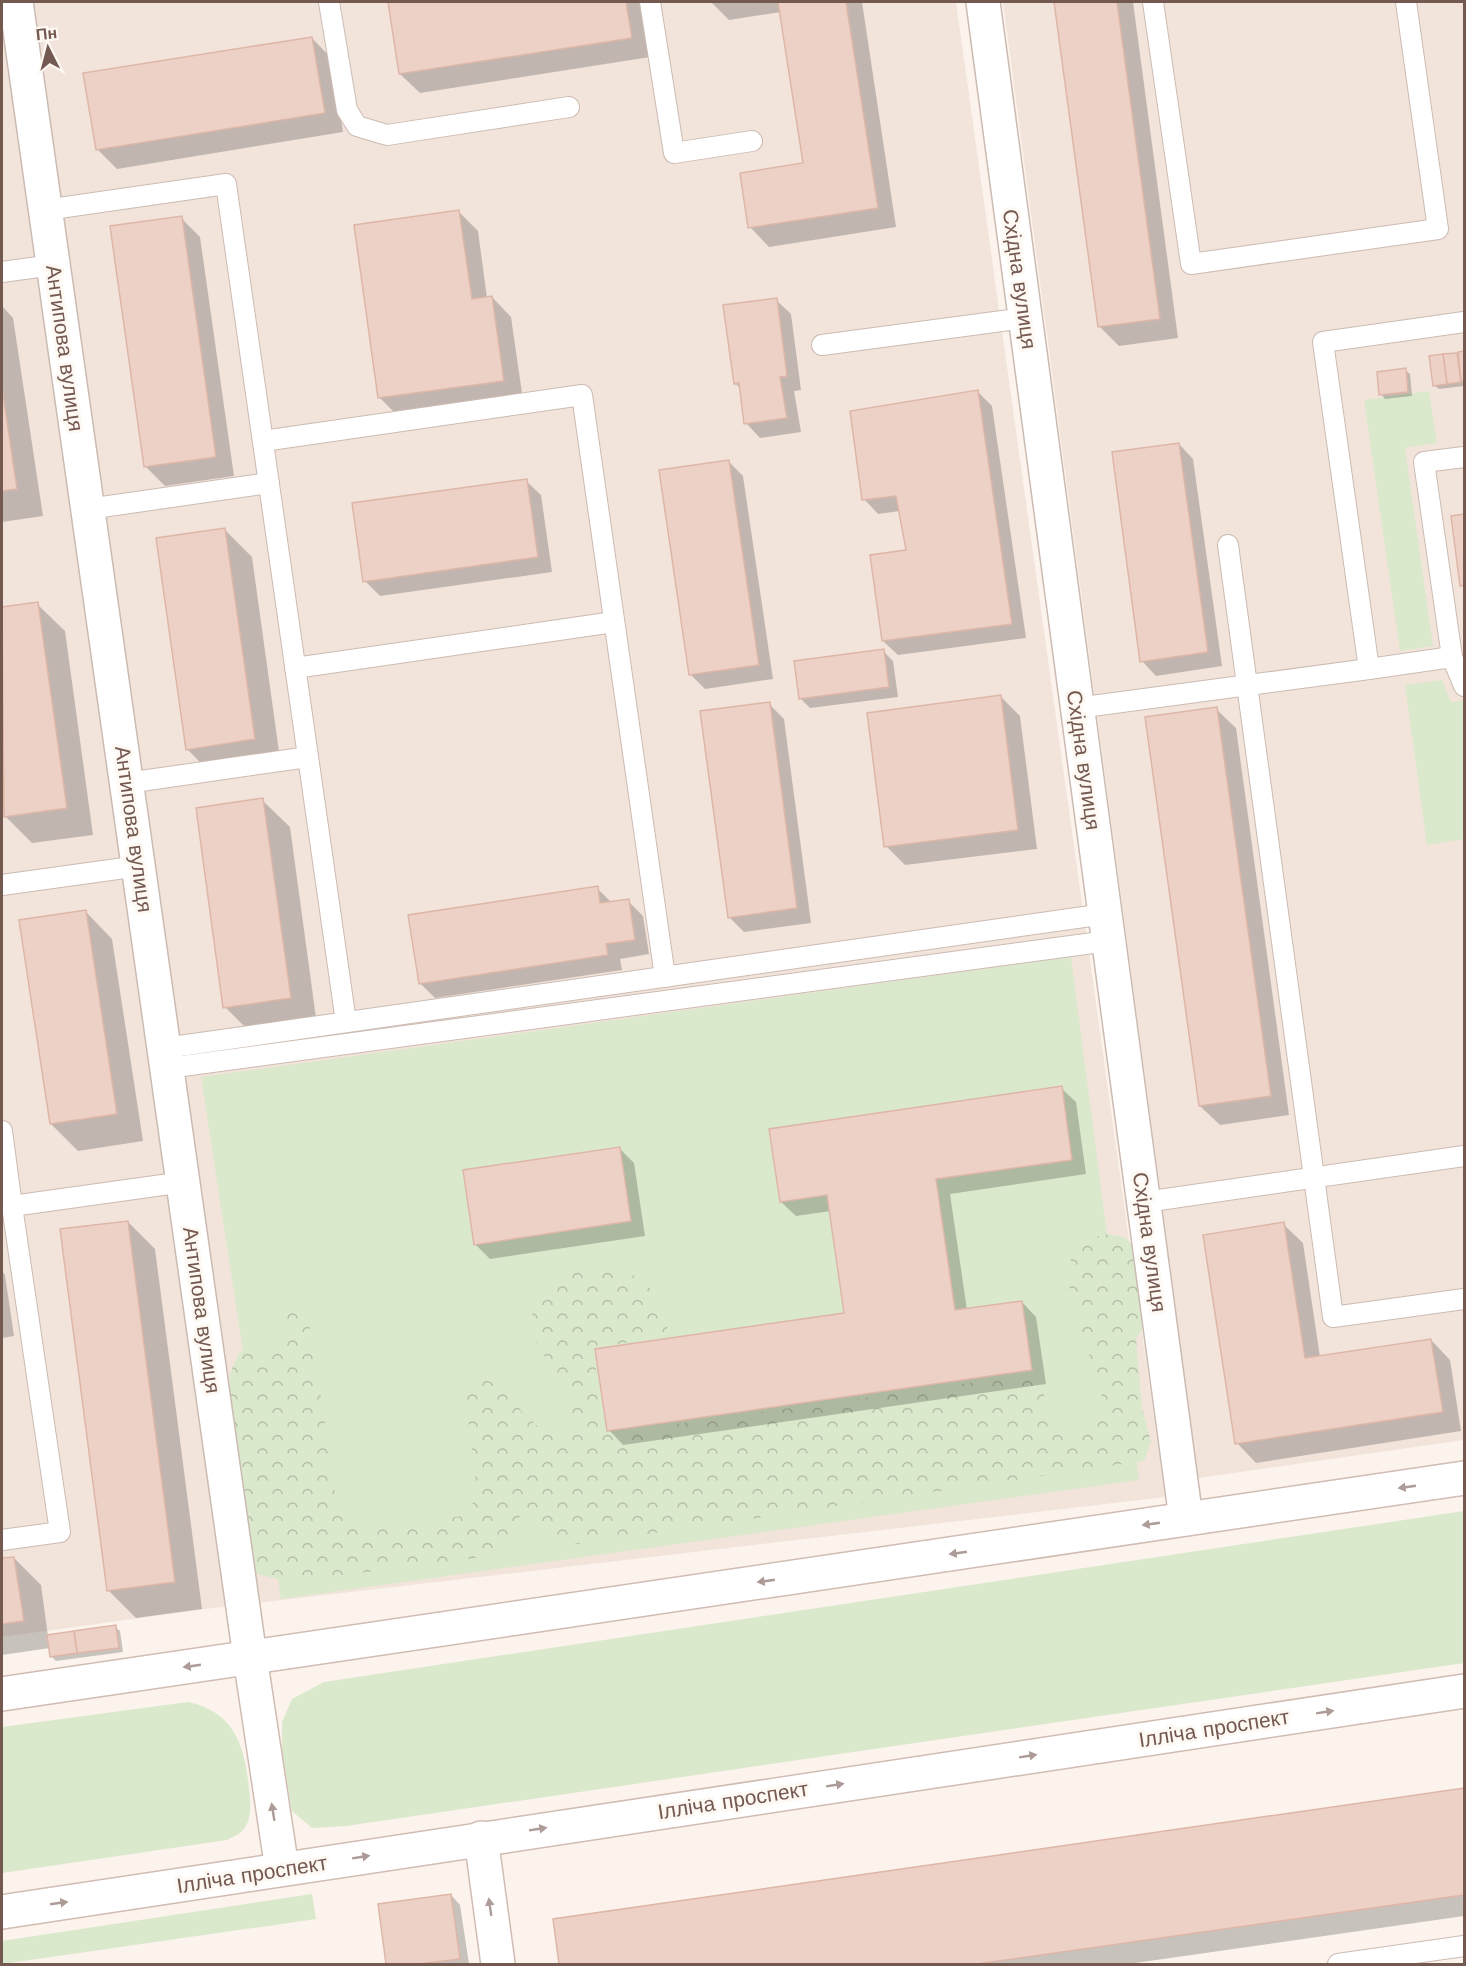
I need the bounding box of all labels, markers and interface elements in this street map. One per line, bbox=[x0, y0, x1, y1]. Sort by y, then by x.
north arrow bbox=[18, 18, 78, 78]
text: Пн bbox=[35, 23, 58, 44]
street label: Східна вулиця bbox=[998, 207, 1042, 351]
street label: Антипова вулиця bbox=[41, 263, 89, 433]
street label: Східна вулиця bbox=[1062, 688, 1106, 832]
street label: Антипова вулиця bbox=[110, 744, 158, 914]
street label: Східна вулиця bbox=[1128, 1170, 1172, 1314]
street label: Антипова вулиця bbox=[178, 1225, 226, 1395]
one-way arrow bbox=[1397, 1482, 1416, 1491]
one-way arrow bbox=[1142, 1520, 1161, 1529]
one-way arrow bbox=[949, 1548, 968, 1557]
one-way arrow bbox=[756, 1577, 775, 1586]
one-way arrow bbox=[182, 1661, 201, 1670]
street label: Ілліча проспект bbox=[1137, 1704, 1291, 1752]
one-way arrow bbox=[1315, 1707, 1334, 1716]
one-way arrow bbox=[1019, 1752, 1038, 1761]
street label: Ілліча проспект bbox=[656, 1776, 810, 1824]
one-way arrow bbox=[826, 1780, 845, 1789]
one-way arrow bbox=[269, 1802, 278, 1821]
one-way arrow bbox=[529, 1825, 548, 1834]
street label: Ілліча проспект bbox=[175, 1850, 329, 1898]
one-way arrow bbox=[352, 1852, 371, 1861]
one-way arrow bbox=[485, 1897, 495, 1916]
one-way arrow bbox=[50, 1899, 69, 1908]

